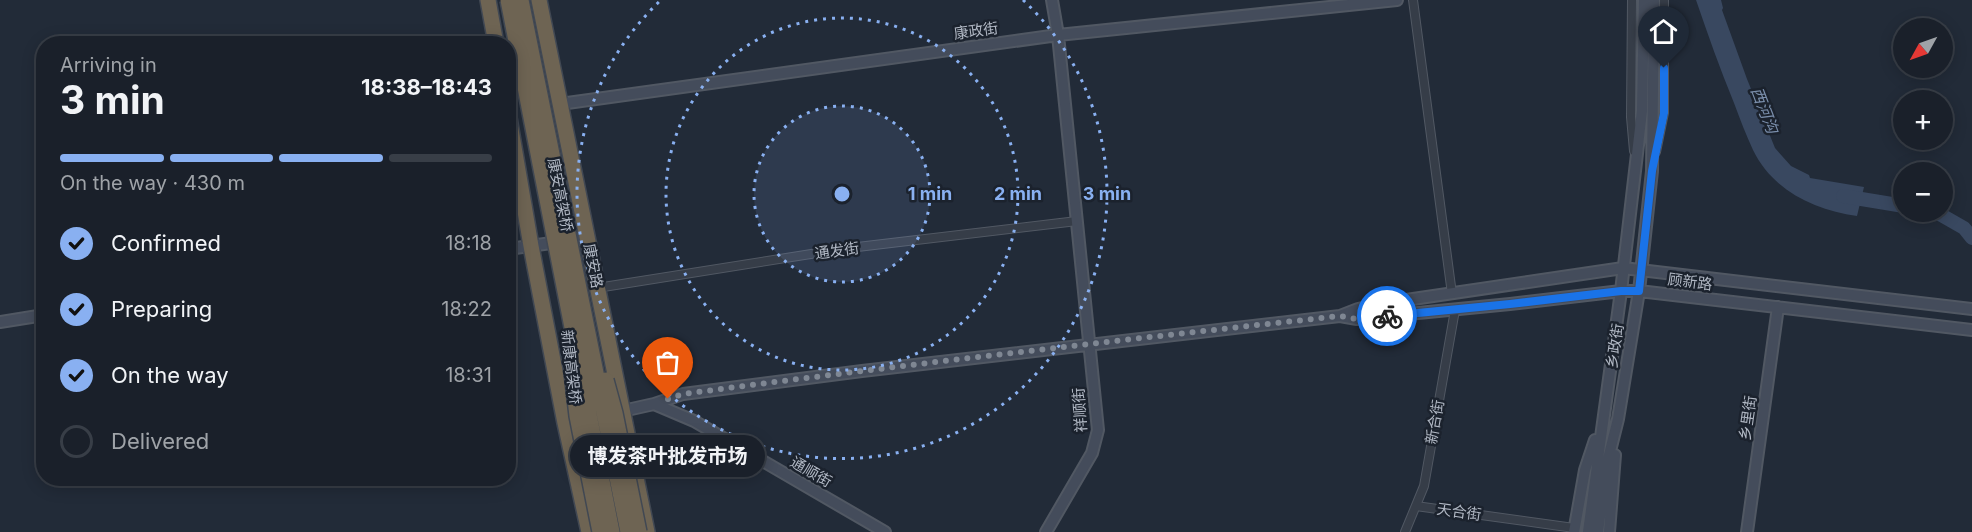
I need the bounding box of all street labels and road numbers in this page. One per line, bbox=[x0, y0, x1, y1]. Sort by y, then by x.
street label: 康政街 bbox=[952, 18, 1000, 43]
street label: 康安高架桥 bbox=[544, 156, 577, 234]
street label: 通发街 bbox=[813, 238, 861, 263]
street label: 康安路 bbox=[580, 242, 607, 290]
street label: 顾新路 bbox=[1667, 269, 1714, 294]
street label: 乡政街 bbox=[1602, 322, 1627, 370]
street label: 新康高架桥 bbox=[557, 329, 585, 405]
street label: 祥顺街 bbox=[1068, 387, 1091, 433]
street label: 乡里街 bbox=[1735, 394, 1760, 442]
street label: 新合街 bbox=[1421, 398, 1448, 446]
street label: 通顺街 bbox=[787, 452, 835, 491]
street label: 天合街 bbox=[1435, 499, 1483, 524]

